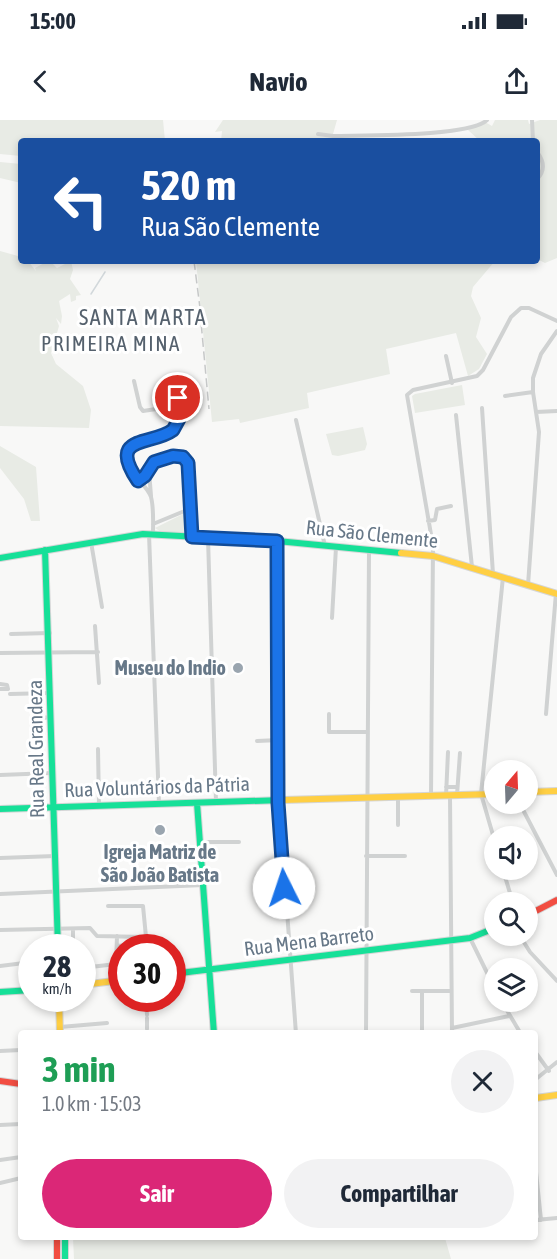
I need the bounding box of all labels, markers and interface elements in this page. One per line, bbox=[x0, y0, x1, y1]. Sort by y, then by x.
text: 15:00 bbox=[30, 8, 76, 34]
icon: back bbox=[24, 65, 57, 98]
icon: share bbox=[500, 65, 533, 98]
text: Navio bbox=[249, 66, 308, 97]
text: 520 m bbox=[141, 161, 236, 209]
icon: left bbox=[42, 162, 120, 240]
text: Rua São Clemente bbox=[141, 211, 320, 242]
district label: SANTA MARTA bbox=[79, 304, 207, 330]
district label: PRIMEIRA MINA bbox=[41, 331, 181, 355]
pin bbox=[152, 372, 203, 423]
icon: arrive bbox=[161, 381, 194, 414]
street label: Rua São Clemente bbox=[305, 515, 439, 552]
place label: Museu do Indio bbox=[115, 656, 226, 679]
marker: Museu do Indio bbox=[231, 661, 245, 675]
street label: Rua Real Grandeza bbox=[23, 680, 48, 818]
north arrow bbox=[484, 760, 538, 814]
map controls bbox=[484, 760, 538, 1012]
street label: Rua Voluntários da Pátria bbox=[64, 772, 250, 801]
marker: Igreja Matriz de São João Batista bbox=[153, 823, 167, 837]
button: sound bbox=[484, 826, 538, 880]
place label: Igreja Matriz de São João Batista bbox=[101, 840, 219, 886]
position arrow bbox=[252, 856, 316, 920]
button: search bbox=[484, 892, 538, 946]
street label: Rua Mena Barreto bbox=[243, 921, 375, 960]
speed limit sign: 30 bbox=[108, 934, 186, 1012]
text: 28 bbox=[43, 949, 71, 983]
button: layers bbox=[484, 958, 538, 1012]
text: km/h bbox=[42, 980, 72, 997]
text: 3 min bbox=[42, 1048, 116, 1090]
button: close bbox=[451, 1050, 514, 1113]
text: 1.0 km · 15:03 bbox=[42, 1092, 142, 1115]
button: Sair bbox=[42, 1159, 272, 1228]
button: Compartilhar bbox=[284, 1159, 514, 1228]

